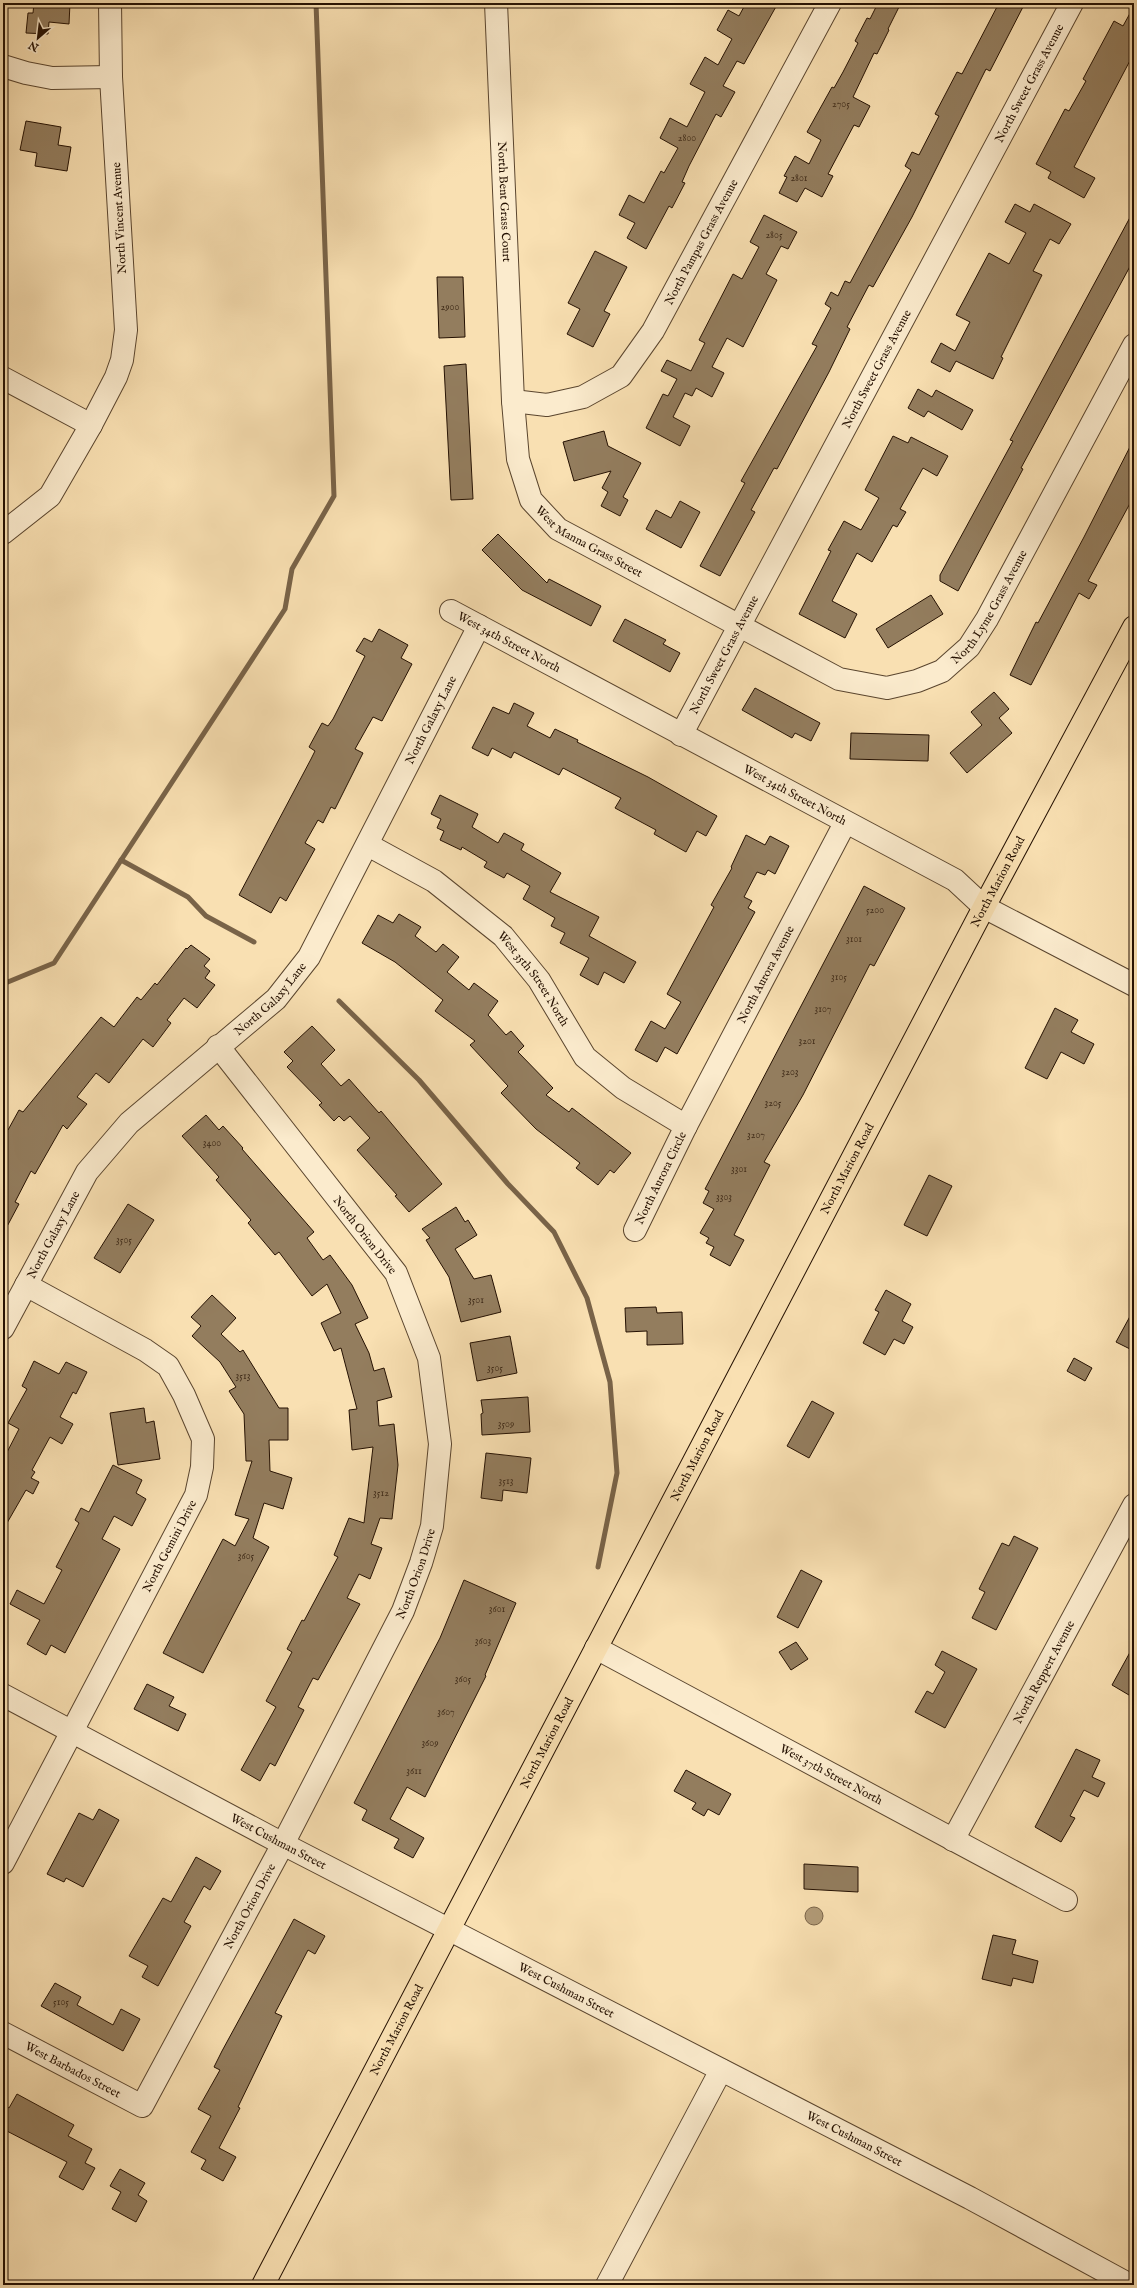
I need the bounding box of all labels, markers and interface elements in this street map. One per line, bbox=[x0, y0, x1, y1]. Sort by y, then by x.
north arrow bbox=[18, 18, 58, 58]
street label: North Sweet Grass Avenue bbox=[992, 21, 1068, 145]
text: N bbox=[26, 37, 42, 55]
house number: 2705 bbox=[832, 98, 850, 111]
house number: 2800 bbox=[678, 132, 696, 145]
street label: North Bent Grass Court bbox=[494, 141, 514, 262]
street label: North Vincent Avenue bbox=[109, 161, 130, 274]
house number: 2801 bbox=[790, 172, 808, 185]
street label: North Pampas Grass Avenue bbox=[661, 176, 742, 308]
house number: 2805 bbox=[765, 229, 783, 242]
house number: 2900 bbox=[441, 301, 460, 314]
street label: North Sweet Grass Avenue bbox=[839, 307, 915, 431]
street label: West Manna Grass Street bbox=[532, 503, 645, 581]
street label: North Lyme Grass Avenue bbox=[948, 547, 1031, 667]
street label: North Sweet Grass Avenue bbox=[686, 593, 762, 717]
street label: West 34th Street North bbox=[455, 609, 564, 676]
street label: North Galaxy Lane bbox=[402, 673, 460, 767]
street label: West 34th Street North bbox=[741, 761, 850, 829]
street label: North Marion Road bbox=[968, 833, 1029, 930]
house number: 5200 bbox=[866, 904, 884, 917]
street label: North Aurora Avenue bbox=[734, 923, 798, 1026]
street label: West 35th Street North bbox=[494, 928, 572, 1030]
house number: 3101 bbox=[846, 933, 862, 946]
street label: North Galaxy Lane bbox=[231, 959, 310, 1039]
house number: 3105 bbox=[831, 971, 847, 984]
house number: 3107 bbox=[814, 1003, 832, 1016]
house number: 3201 bbox=[798, 1035, 816, 1048]
house number: 3203 bbox=[781, 1066, 799, 1079]
house number: 3205 bbox=[765, 1097, 782, 1110]
street label: North Marion Road bbox=[818, 1120, 878, 1217]
street label: North Aurora Circle bbox=[632, 1129, 690, 1227]
house number: 3207 bbox=[747, 1129, 765, 1142]
house number: 3400 bbox=[203, 1137, 221, 1150]
house number: 3301 bbox=[731, 1163, 747, 1176]
street label: North Galaxy Lane bbox=[24, 1188, 84, 1281]
house number: 3303 bbox=[716, 1191, 732, 1204]
street label: North Orion Drive bbox=[329, 1193, 400, 1278]
house number: 3505 bbox=[116, 1234, 132, 1247]
house number: 3501 bbox=[468, 1294, 484, 1307]
house number: 3505 bbox=[487, 1362, 503, 1375]
house number: 3513 bbox=[236, 1370, 251, 1383]
street label: North Marion Road bbox=[667, 1407, 728, 1504]
house number: 3509 bbox=[498, 1418, 514, 1431]
house number: 3513 bbox=[499, 1475, 514, 1488]
house number: 3512 bbox=[373, 1487, 389, 1500]
street label: North Gemini Drive bbox=[139, 1497, 200, 1595]
street label: North Orion Drive bbox=[393, 1526, 439, 1622]
house number: 3605 bbox=[238, 1550, 255, 1563]
house number: 3601 bbox=[489, 1603, 506, 1616]
street label: North Reppert Avenue bbox=[1010, 1618, 1078, 1726]
house number: 3603 bbox=[475, 1635, 492, 1648]
house number: 3605 bbox=[455, 1673, 472, 1686]
street label: North Marion Road bbox=[517, 1694, 577, 1791]
house number: 3607 bbox=[437, 1706, 455, 1719]
house number: 3609 bbox=[421, 1737, 439, 1750]
street label: West 37th Street North bbox=[777, 1741, 886, 1809]
house number: 3611 bbox=[406, 1765, 422, 1778]
street label: West Cushman Street bbox=[228, 1810, 329, 1873]
street label: North Orion Drive bbox=[221, 1861, 279, 1952]
street label: West Cushman Street bbox=[516, 1960, 617, 2021]
street label: North Marion Road bbox=[367, 1981, 427, 2078]
house number: 5105 bbox=[53, 1996, 69, 2009]
street label: West Barbados Street bbox=[22, 2039, 123, 2101]
street label: West Cushman Street bbox=[804, 2108, 905, 2170]

